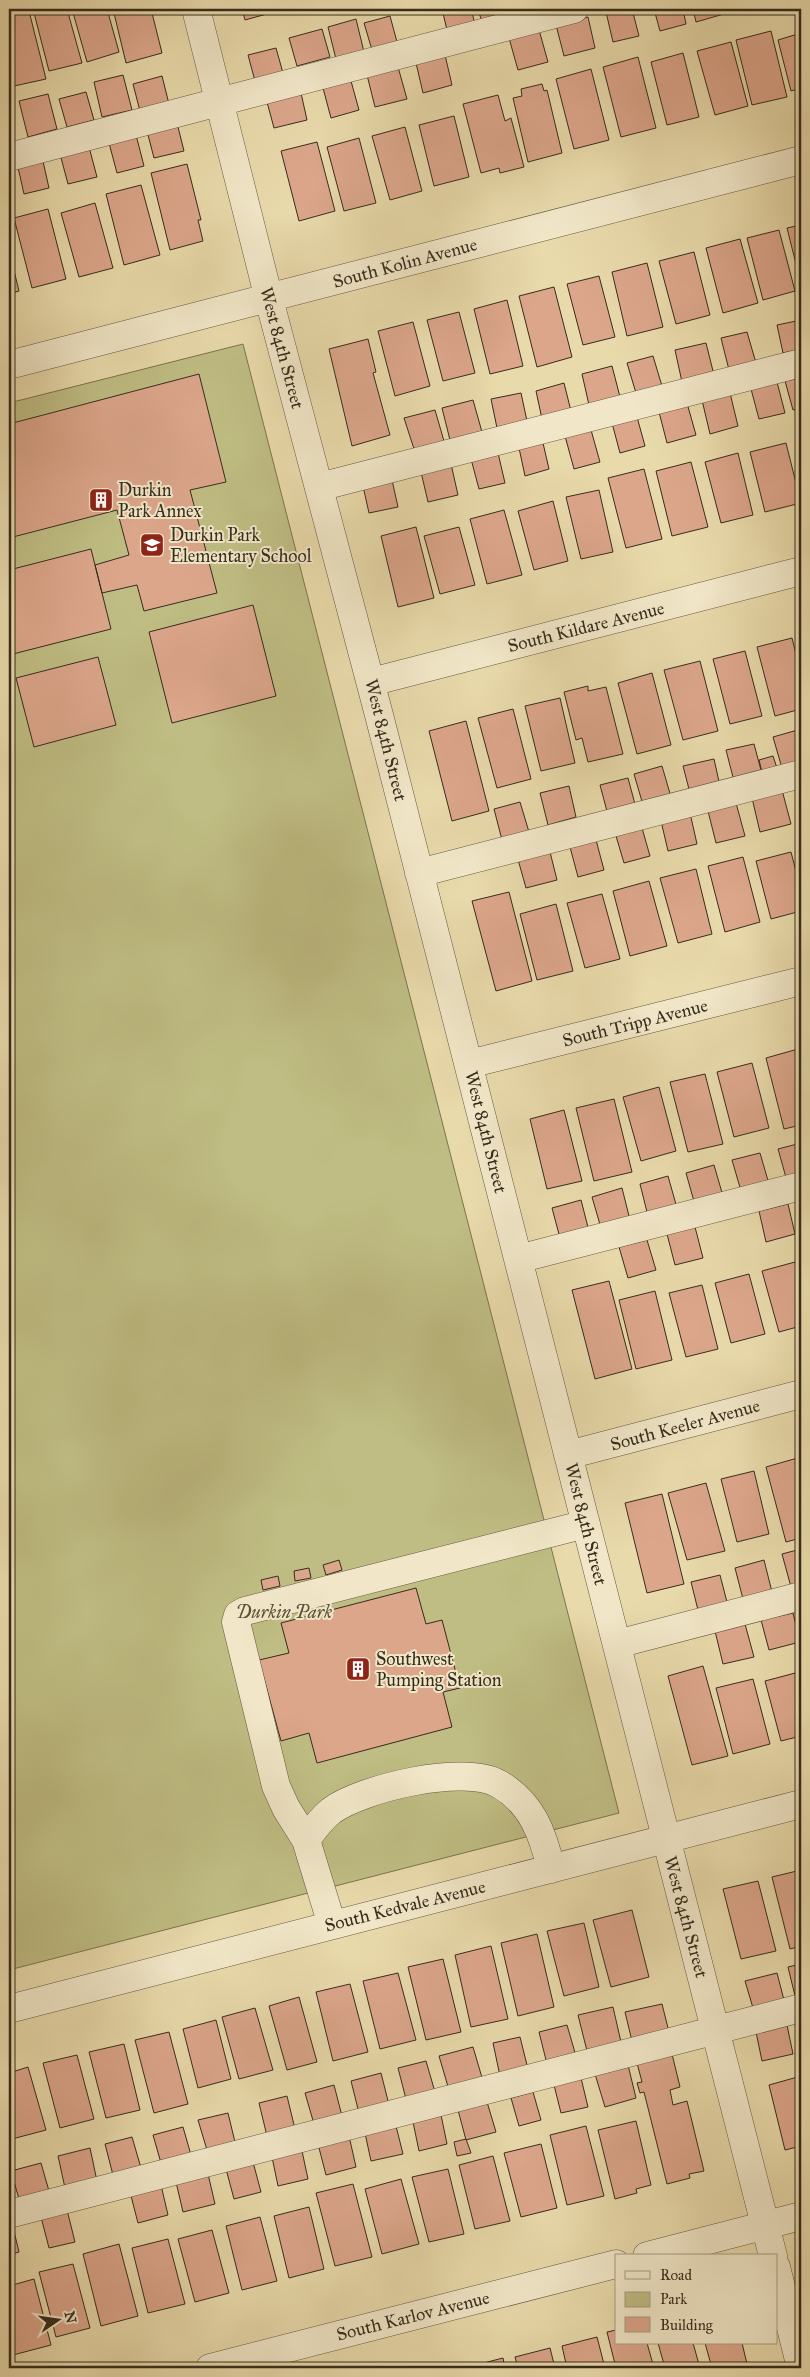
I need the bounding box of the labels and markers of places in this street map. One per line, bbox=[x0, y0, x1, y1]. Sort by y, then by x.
place label: Durkin Park Annex bbox=[118, 479, 201, 522]
building icon: Durkin Park Annex bbox=[88, 487, 114, 513]
place label: Durkin Park Elementary School bbox=[170, 524, 312, 567]
school or university icon: Durkin Park Elementary School bbox=[139, 532, 165, 558]
place label: Southwest Pumping Station bbox=[376, 1648, 502, 1692]
building icon: Southwest Pumping Station bbox=[345, 1656, 371, 1682]

